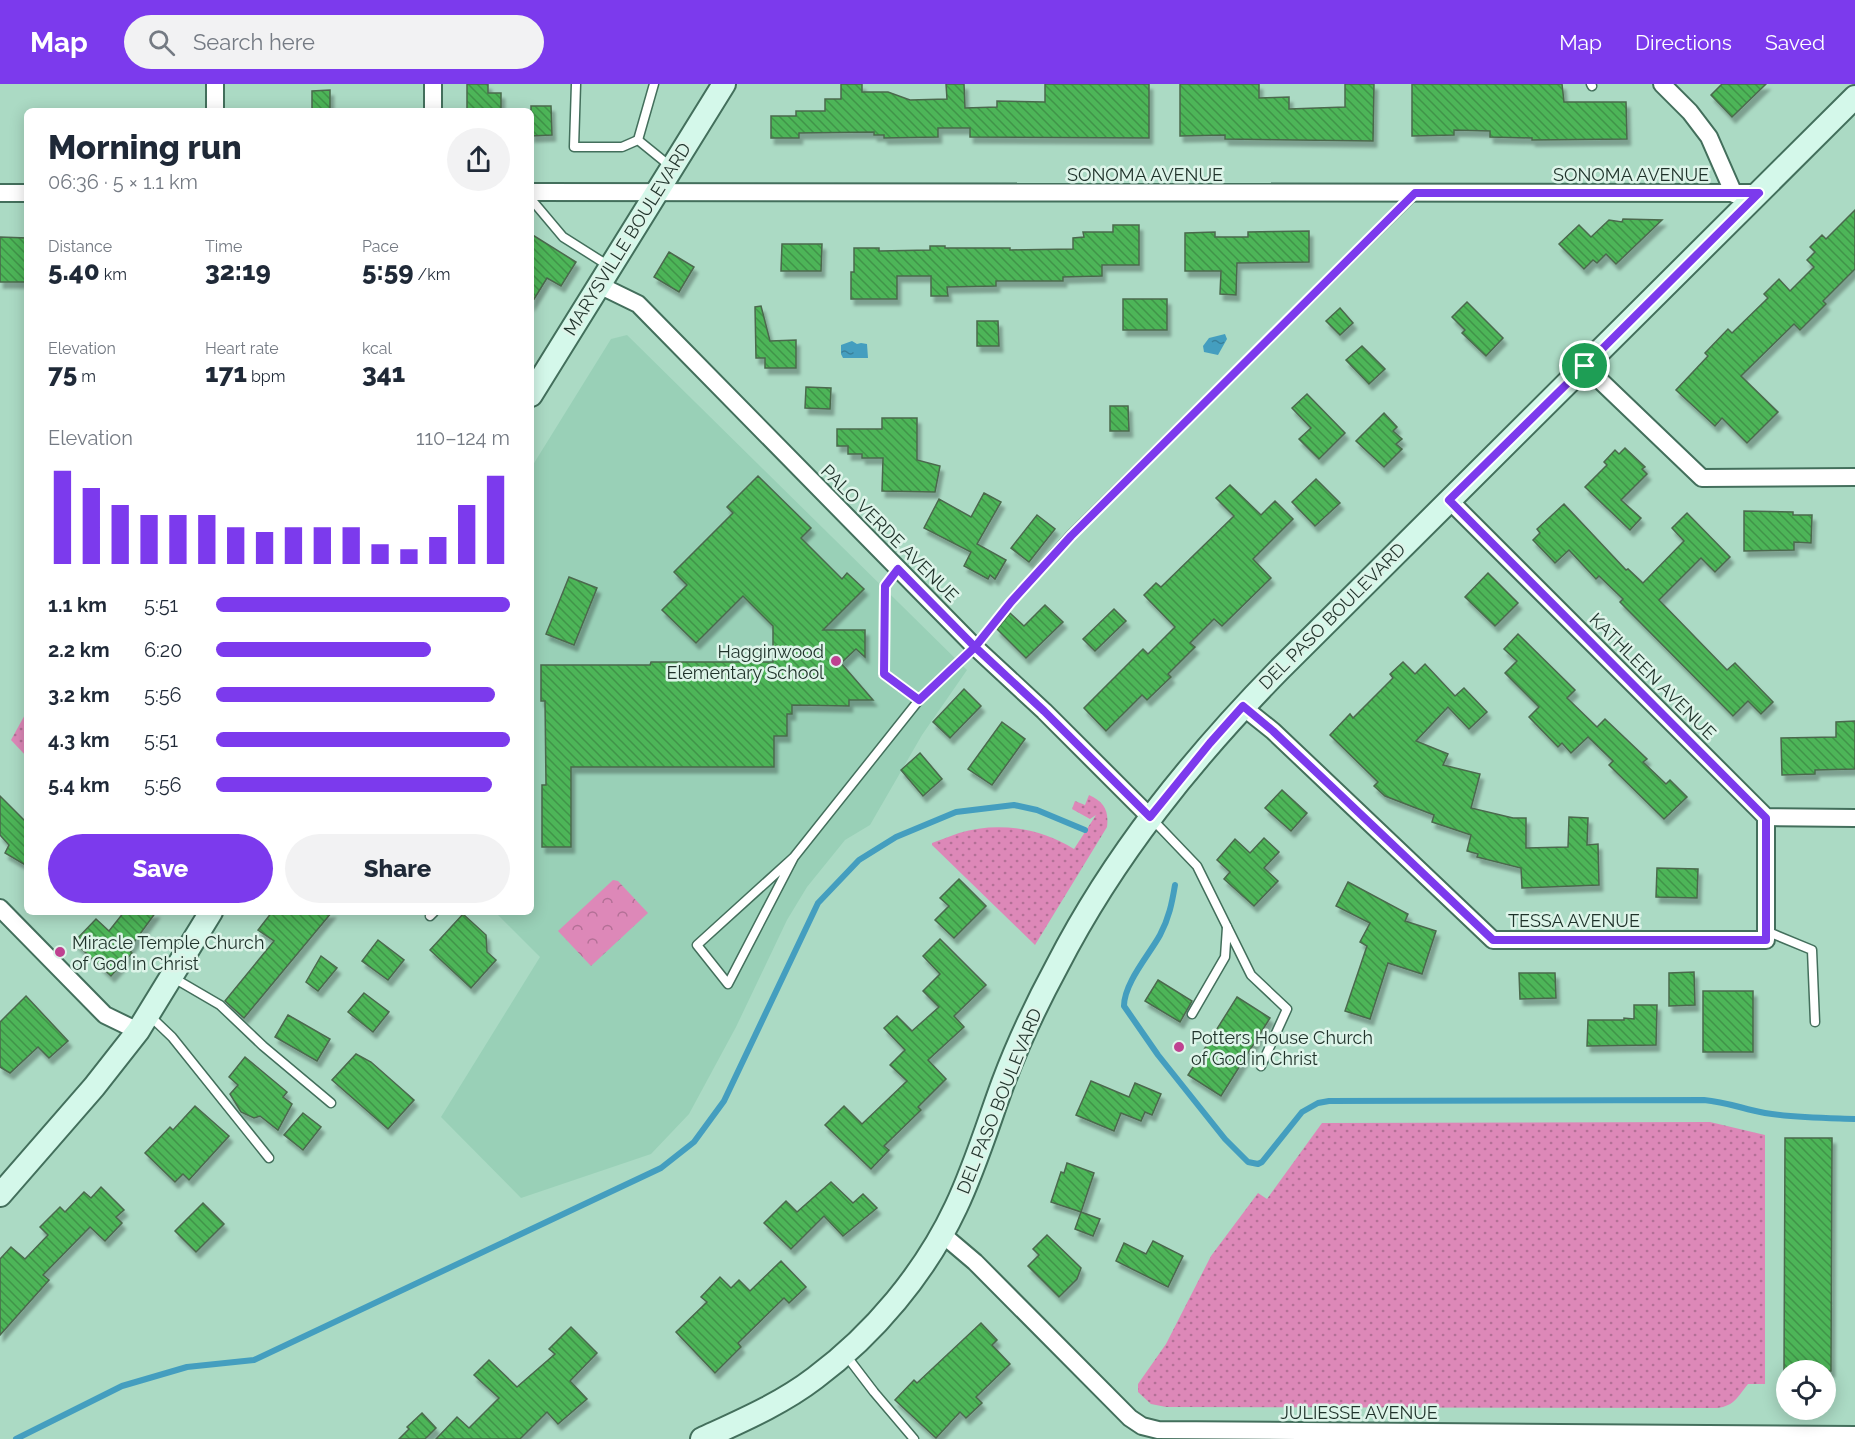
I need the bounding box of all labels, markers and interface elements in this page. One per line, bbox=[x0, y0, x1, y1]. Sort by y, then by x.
search box bbox=[124, 15, 544, 69]
text: Map bbox=[30, 26, 88, 59]
icon: search bbox=[145, 26, 178, 59]
text: Search here bbox=[193, 29, 315, 55]
text: Map bbox=[1559, 30, 1602, 55]
text: Directions bbox=[1635, 30, 1732, 55]
text: Saved bbox=[1765, 30, 1825, 55]
text: Morning run bbox=[48, 128, 242, 167]
button: share bbox=[447, 128, 510, 191]
street label: MARYSVILLE BOULEVARD bbox=[559, 139, 695, 339]
street label: SONOMA AVENUE bbox=[1067, 164, 1223, 185]
street label: SONOMA AVENUE bbox=[1553, 164, 1709, 185]
text: 06:36 · 5 × 1.1 km bbox=[48, 170, 198, 194]
text: Distance bbox=[48, 237, 112, 256]
text: Time bbox=[205, 237, 242, 256]
text: Pace bbox=[362, 237, 399, 256]
text: 5.40 bbox=[48, 256, 100, 286]
text: 32:19 bbox=[205, 256, 271, 286]
text: 5:59 bbox=[362, 256, 413, 286]
text: km bbox=[100, 265, 127, 284]
text: /km bbox=[413, 265, 450, 284]
text: Elevation bbox=[48, 339, 116, 358]
text: Heart rate bbox=[205, 339, 279, 358]
text: kcal bbox=[362, 339, 392, 358]
pin bbox=[1559, 340, 1610, 391]
icon: arrive bbox=[1568, 349, 1601, 382]
text: 75 bbox=[48, 358, 77, 388]
text: 171 bbox=[205, 358, 247, 388]
text: 341 bbox=[362, 358, 405, 388]
text: m bbox=[77, 367, 96, 386]
text: bpm bbox=[247, 367, 285, 386]
text: Elevation bbox=[48, 426, 133, 450]
text: 110–124 m bbox=[416, 426, 510, 450]
street label: PALO VERDE AVENUE bbox=[817, 460, 963, 606]
street label: DEL PASO BOULEVARD bbox=[1254, 538, 1410, 694]
text: 1.1 km bbox=[48, 593, 107, 617]
text: 5:51 bbox=[144, 593, 178, 617]
street label: KATHLEEN AVENUE bbox=[1586, 609, 1721, 744]
text: 2.2 km bbox=[48, 638, 110, 662]
text: 6:20 bbox=[144, 638, 182, 662]
place label: Hagginwood Elementary School bbox=[666, 641, 824, 683]
marker: Hagginwood Elementary School bbox=[829, 654, 843, 668]
text: 3.2 km bbox=[48, 683, 110, 707]
text: 5:56 bbox=[144, 683, 182, 707]
text: 4.3 km bbox=[48, 728, 110, 752]
text: 5:51 bbox=[144, 728, 178, 752]
text: 5.4 km bbox=[48, 773, 110, 797]
text: 5:56 bbox=[144, 773, 182, 797]
button: Save bbox=[48, 834, 273, 903]
button: Share bbox=[285, 834, 510, 903]
street label: TESSA AVENUE bbox=[1508, 910, 1640, 931]
place label: Miracle Temple Church of God in Christ bbox=[72, 932, 264, 974]
marker: Miracle Temple Church of God in Christ bbox=[53, 945, 67, 959]
street label: DEL PASO BOULEVARD bbox=[952, 1005, 1046, 1197]
place label: Potters House Church of God in Christ bbox=[1191, 1027, 1373, 1069]
marker: Potters House Church of God in Christ bbox=[1172, 1040, 1186, 1054]
map controls bbox=[1776, 1360, 1836, 1420]
button: locate bbox=[1776, 1360, 1836, 1420]
street label: JULIESSE AVENUE bbox=[1280, 1402, 1438, 1423]

